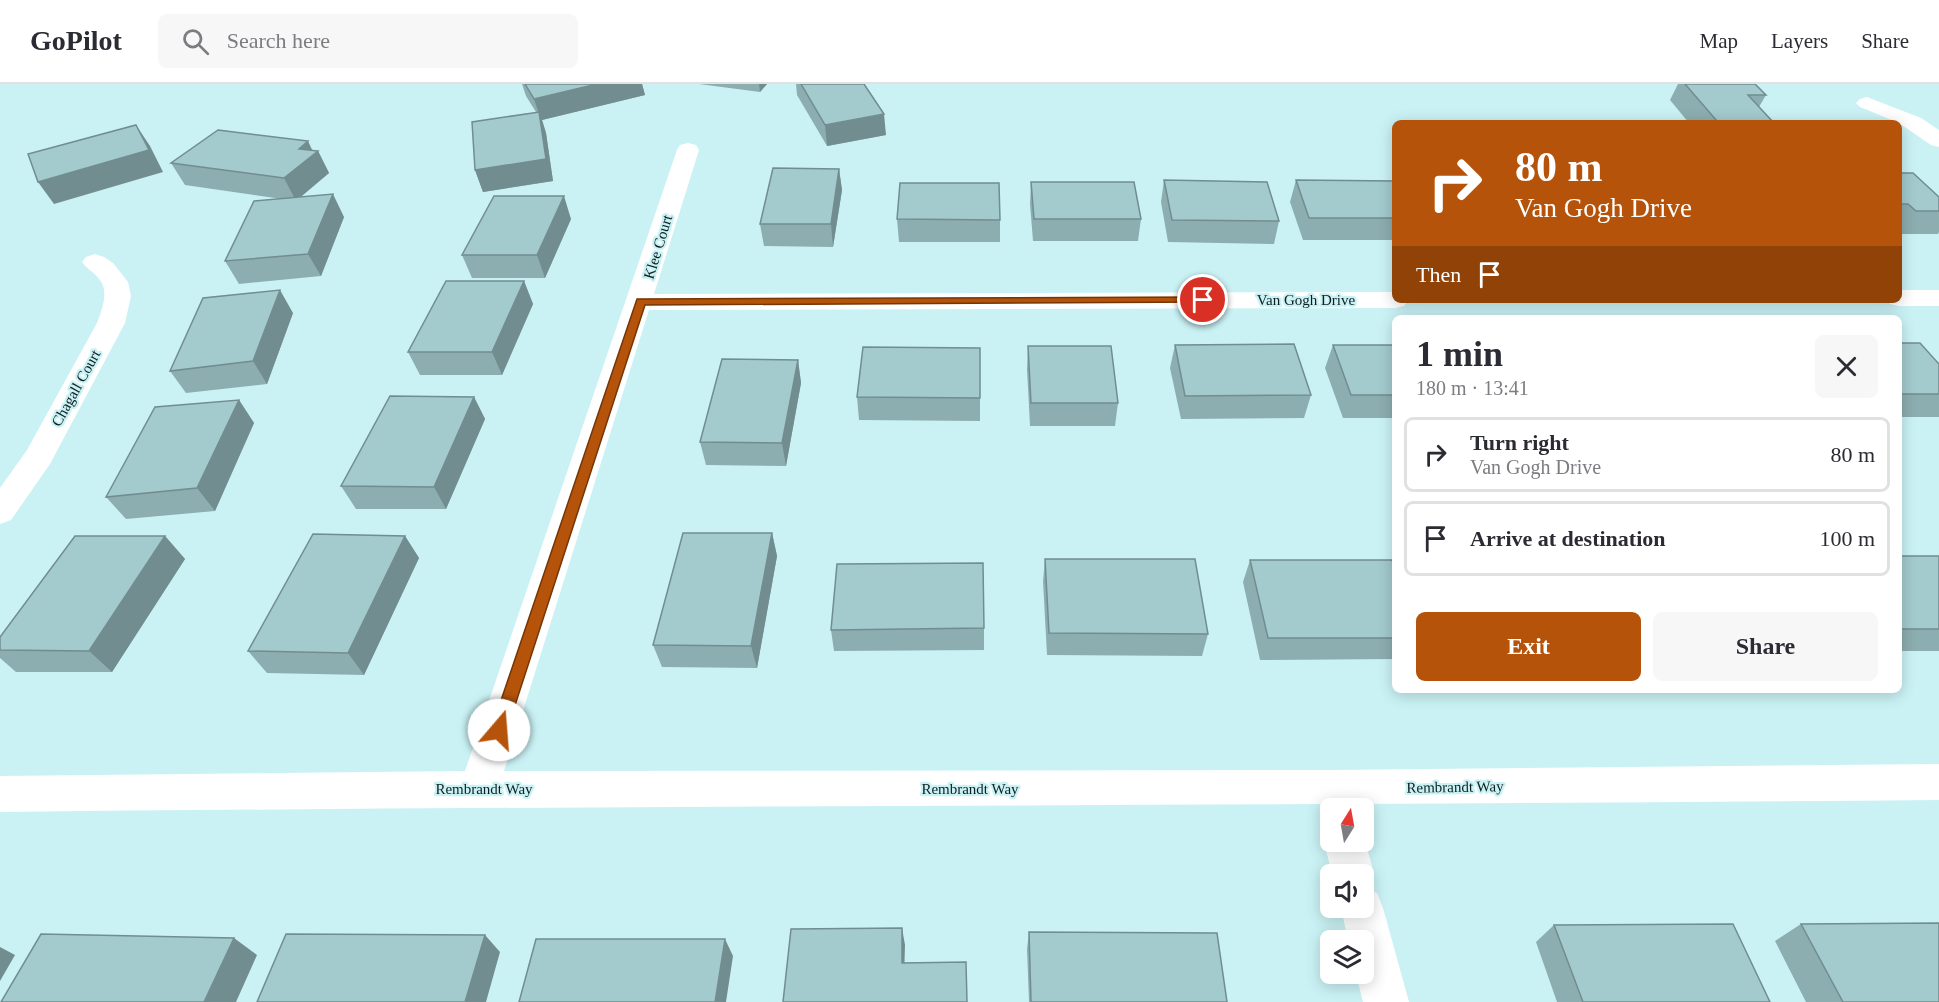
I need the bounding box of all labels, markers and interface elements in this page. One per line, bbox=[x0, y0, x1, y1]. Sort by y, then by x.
search box bbox=[158, 14, 578, 68]
text: GoPilot bbox=[30, 25, 122, 56]
icon: search bbox=[179, 25, 212, 58]
text: Search here bbox=[227, 28, 330, 53]
text: Map bbox=[1700, 29, 1738, 53]
text: Layers bbox=[1771, 29, 1828, 53]
text: Share bbox=[1861, 29, 1909, 53]
icon: right bbox=[1416, 144, 1494, 222]
text: 80 m bbox=[1515, 144, 1603, 190]
text: Van Gogh Drive bbox=[1515, 193, 1692, 223]
street label: Klee Court bbox=[641, 212, 676, 281]
icon: arrive bbox=[1473, 258, 1506, 291]
text: Then bbox=[1416, 262, 1461, 287]
pin bbox=[1177, 274, 1228, 325]
icon: arrive bbox=[1186, 283, 1219, 316]
street label: Van Gogh Drive bbox=[1257, 292, 1355, 308]
text: 1 min bbox=[1416, 334, 1503, 374]
button: close bbox=[1815, 335, 1878, 398]
street label: Chagall Court bbox=[49, 346, 104, 429]
text: 180 m · 13:41 bbox=[1416, 377, 1529, 399]
text: Turn right bbox=[1470, 430, 1569, 455]
icon: right bbox=[1419, 438, 1452, 471]
text: 80 m bbox=[1830, 442, 1875, 467]
text: Van Gogh Drive bbox=[1470, 456, 1601, 478]
icon: arrive bbox=[1419, 522, 1452, 555]
text: Arrive at destination bbox=[1470, 526, 1666, 551]
text: 100 m bbox=[1819, 526, 1875, 551]
button: Exit bbox=[1416, 612, 1641, 681]
button: Share bbox=[1653, 612, 1878, 681]
position arrow bbox=[467, 698, 531, 762]
street label: Rembrandt Way bbox=[1406, 778, 1504, 796]
street label: Rembrandt Way bbox=[435, 781, 533, 797]
street label: Rembrandt Way bbox=[921, 781, 1019, 797]
north arrow bbox=[1320, 798, 1374, 852]
map controls bbox=[1320, 798, 1374, 984]
button: sound bbox=[1320, 864, 1374, 918]
button: layers bbox=[1320, 930, 1374, 984]

